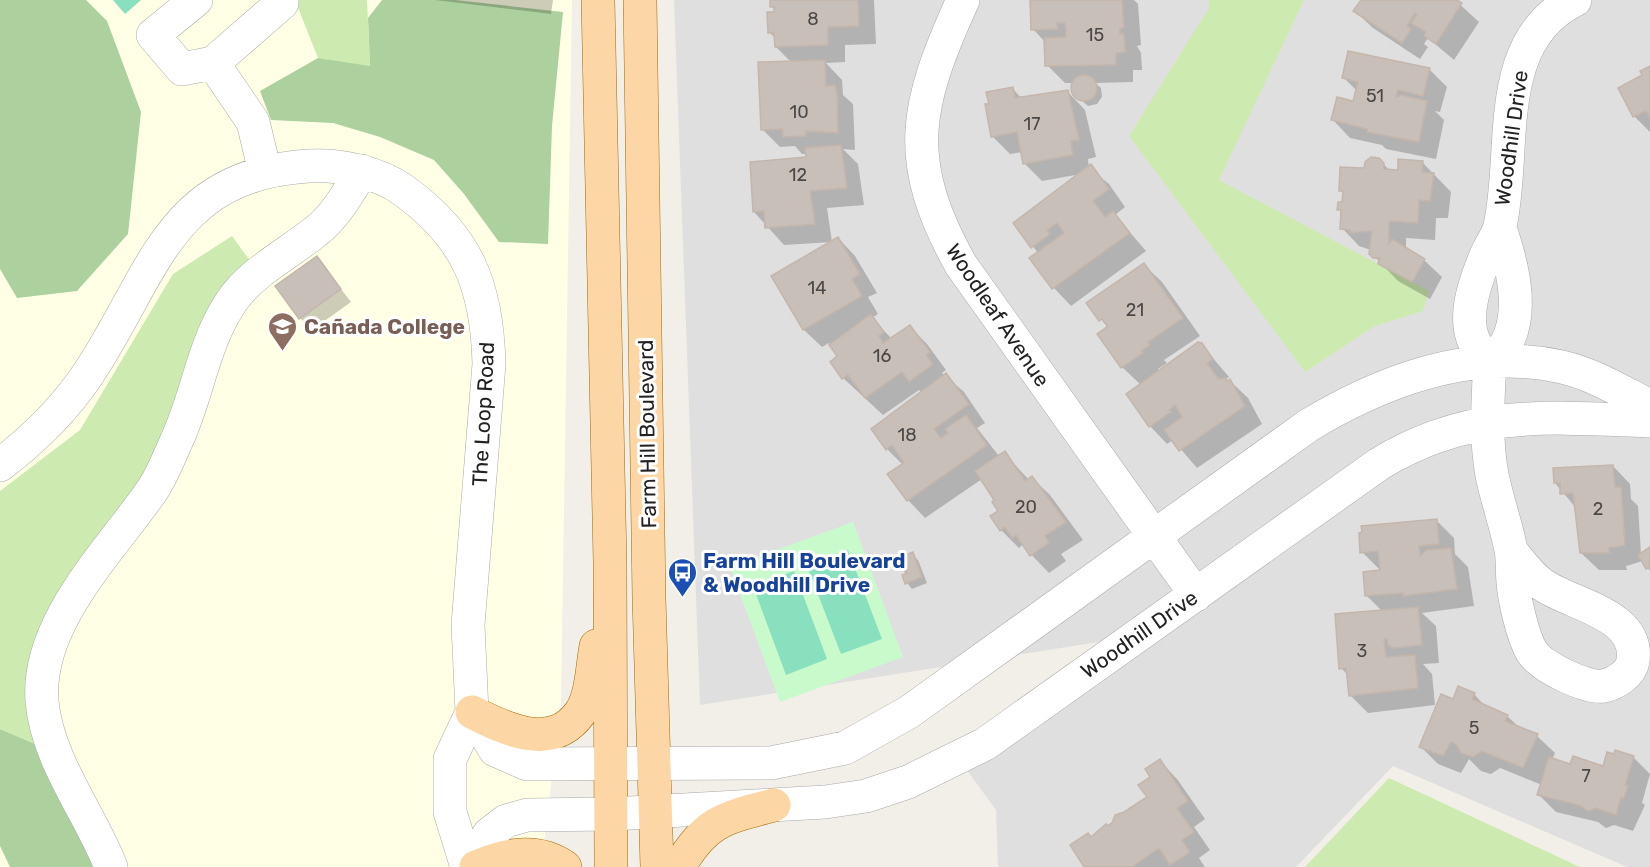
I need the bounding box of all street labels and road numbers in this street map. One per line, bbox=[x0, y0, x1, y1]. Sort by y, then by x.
street label: Woodhill Drive bbox=[1489, 69, 1533, 207]
street label: Woodleaf Avenue bbox=[941, 239, 1055, 391]
street label: Farm Hill Boulevard bbox=[633, 339, 661, 529]
street label: The Loop Road bbox=[467, 341, 499, 487]
street label: Woodhill Drive bbox=[1076, 585, 1202, 683]

